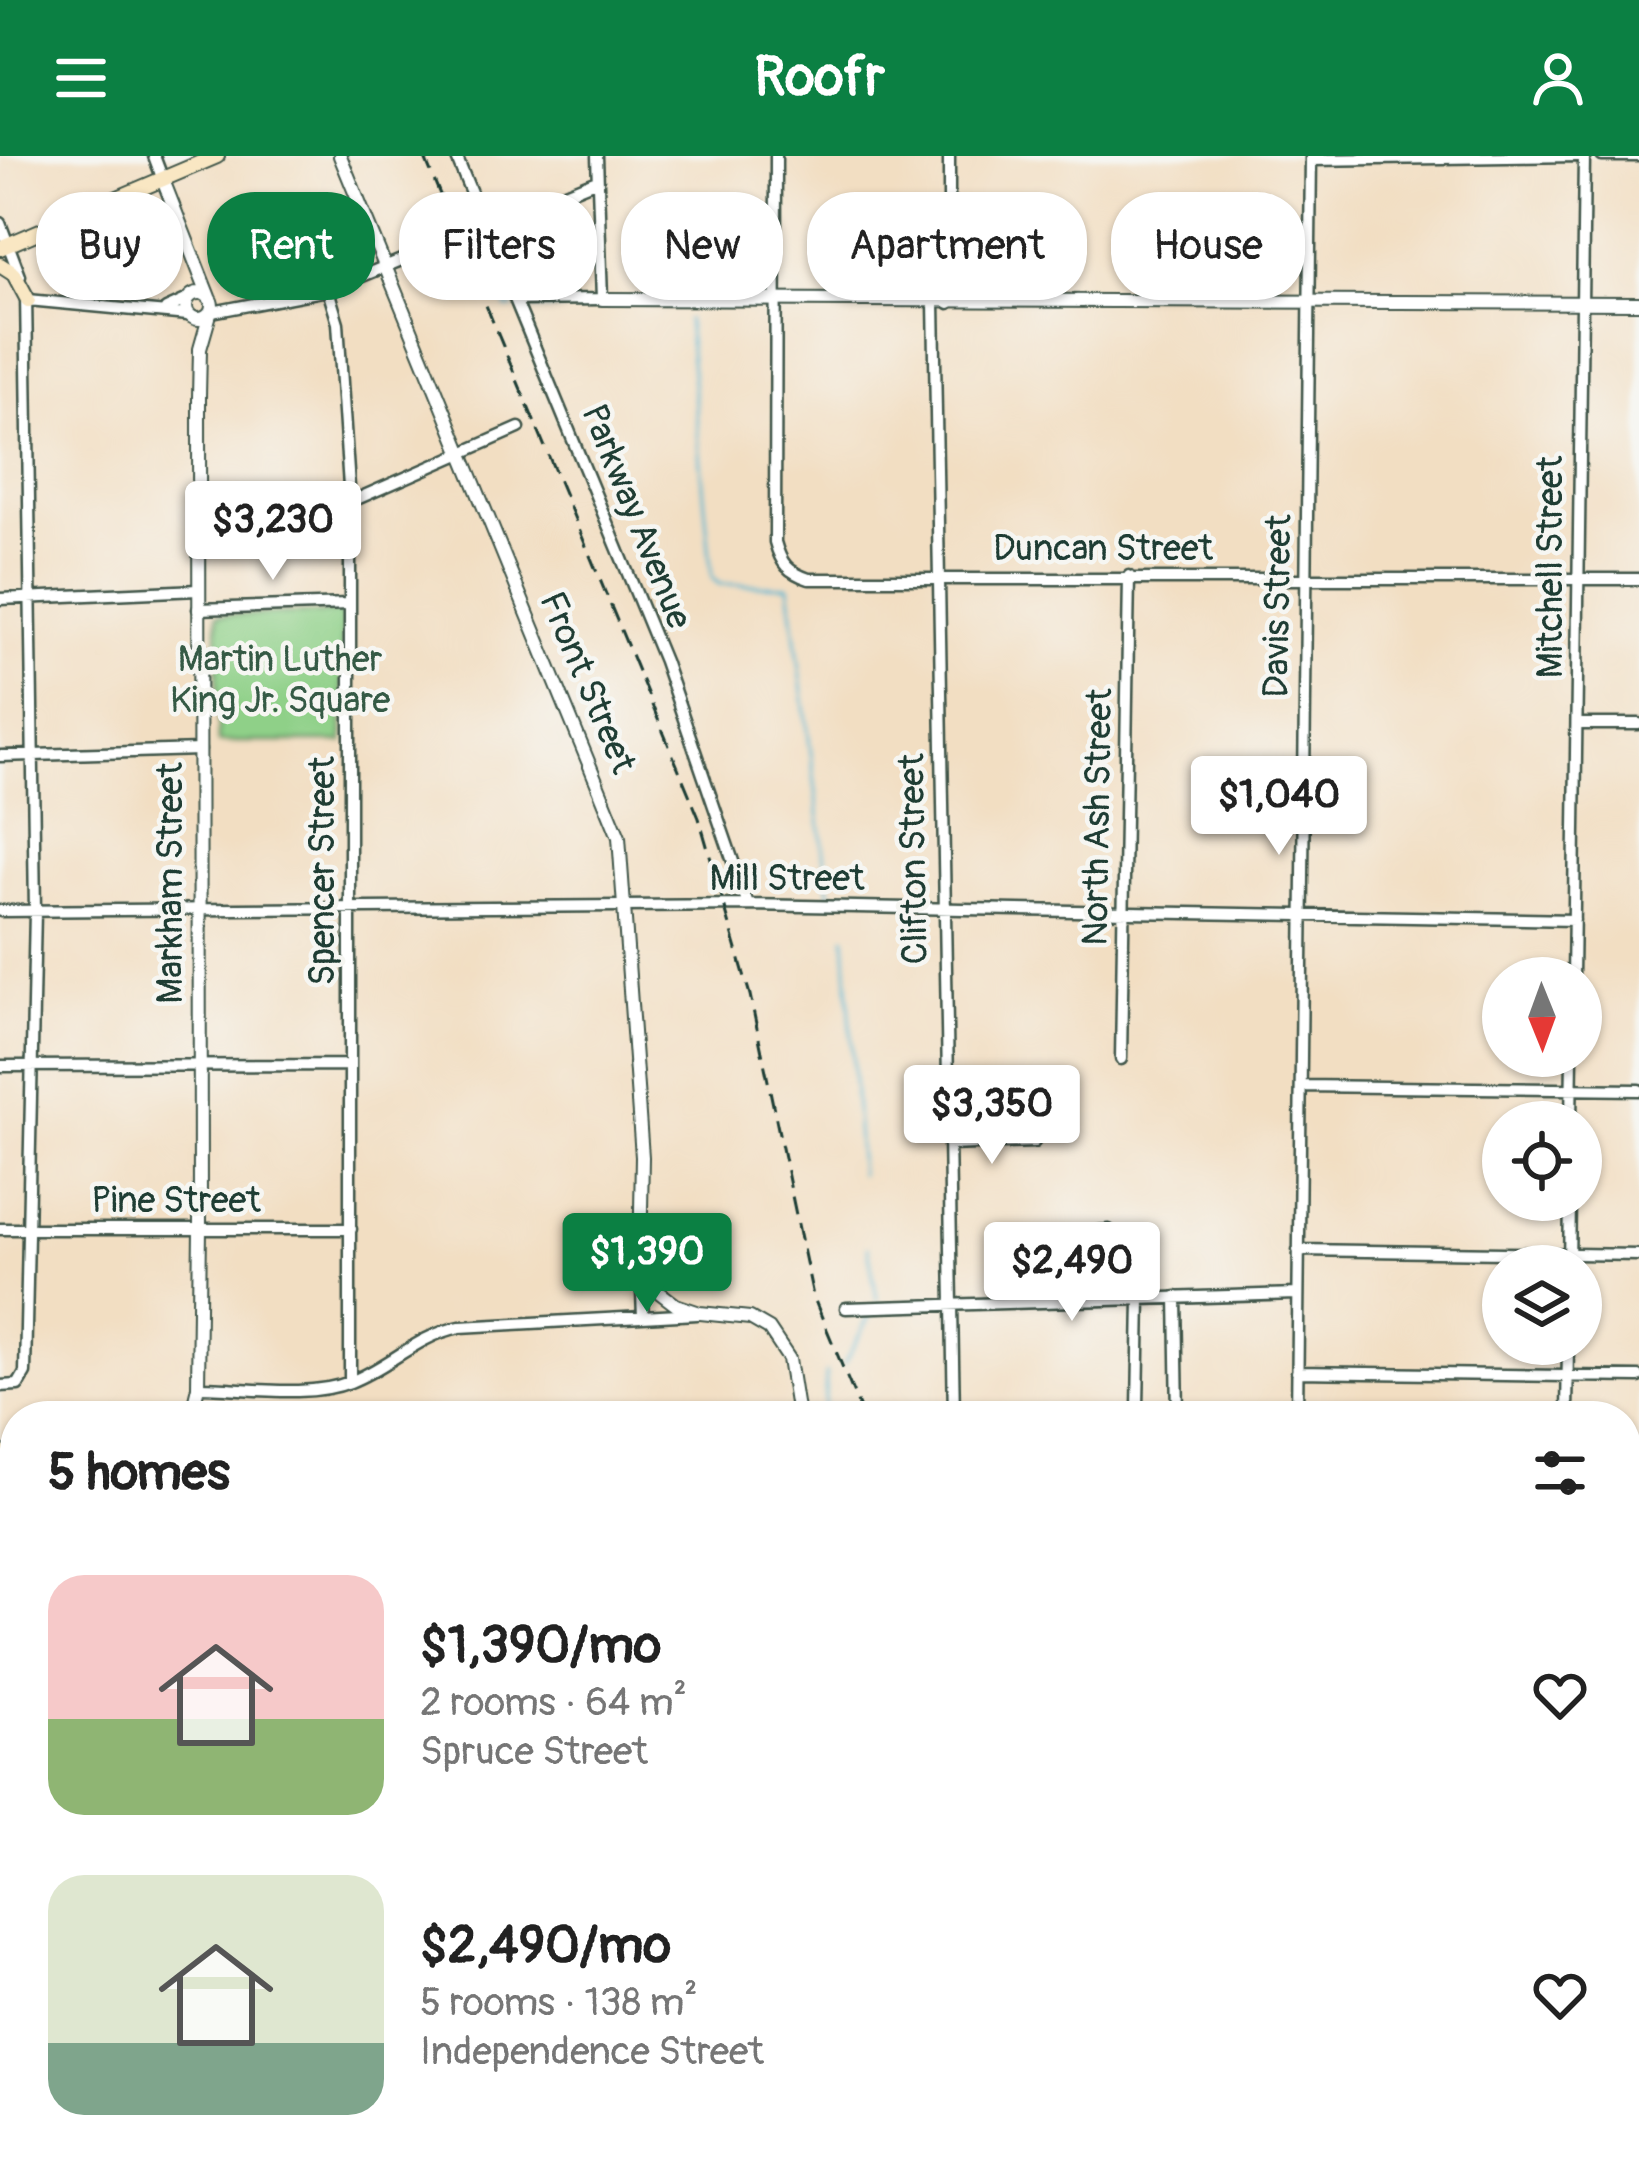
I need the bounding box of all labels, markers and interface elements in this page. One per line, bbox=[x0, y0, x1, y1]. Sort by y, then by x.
text: Roofr bbox=[754, 44, 885, 112]
icon: menu bbox=[48, 45, 114, 111]
icon: person bbox=[1525, 45, 1591, 111]
chip: Buy bbox=[36, 192, 183, 300]
chip: Rent bbox=[207, 192, 375, 300]
chip: Filters bbox=[399, 192, 597, 300]
chip: New bbox=[621, 192, 783, 300]
chip: Apartment bbox=[807, 192, 1087, 300]
chip: House bbox=[1111, 192, 1305, 300]
street label: Parkway Avenue bbox=[571, 398, 702, 636]
street label: Mitchell Street bbox=[1528, 455, 1573, 678]
pin: $3,230 bbox=[175, 481, 371, 583]
text: $3,230 bbox=[212, 495, 334, 544]
street label: Davis Street bbox=[1253, 513, 1302, 698]
street label: Duncan Street bbox=[993, 526, 1214, 571]
street label: Front Street bbox=[529, 585, 646, 781]
park label: Martin Luther King Jr. Square bbox=[170, 637, 390, 723]
street label: North Ash Street bbox=[1073, 687, 1122, 946]
street label: Clifton Street bbox=[889, 753, 938, 965]
street label: Spencer Street bbox=[300, 756, 345, 986]
pin: $1,040 bbox=[1181, 756, 1377, 858]
street label: Markham Street bbox=[148, 762, 193, 1004]
text: $1,040 bbox=[1218, 770, 1340, 819]
street label: Mill Street bbox=[710, 856, 865, 901]
north arrow bbox=[1482, 957, 1602, 1077]
map controls bbox=[1482, 957, 1602, 1365]
pin: $3,350 bbox=[894, 1065, 1090, 1167]
text: $3,350 bbox=[931, 1079, 1053, 1128]
button: locate bbox=[1482, 1101, 1602, 1221]
street label: Pine Street bbox=[91, 1178, 261, 1223]
pin: $1,390 bbox=[549, 1213, 745, 1315]
pin: $2,490 bbox=[974, 1222, 1170, 1324]
text: $1,390 bbox=[590, 1227, 704, 1276]
text: $2,490 bbox=[1011, 1236, 1133, 1285]
button: layers bbox=[1482, 1245, 1602, 1365]
icon: filters bbox=[1527, 1440, 1593, 1506]
text: 5 homes bbox=[48, 1441, 230, 1505]
text: $1,390/mo bbox=[420, 1614, 661, 1678]
icon: home bbox=[144, 1623, 288, 1767]
icon: heart bbox=[1527, 1662, 1593, 1728]
text: 2 rooms · 64 m² bbox=[420, 1678, 687, 1727]
text: Spruce Street bbox=[420, 1727, 648, 1776]
text: $2,490/mo bbox=[420, 1914, 671, 1978]
icon: home bbox=[144, 1923, 288, 2067]
icon: heart bbox=[1527, 1962, 1593, 2028]
text: 5 rooms · 138 m² bbox=[420, 1978, 698, 2027]
text: Independence Street bbox=[420, 2027, 764, 2076]

